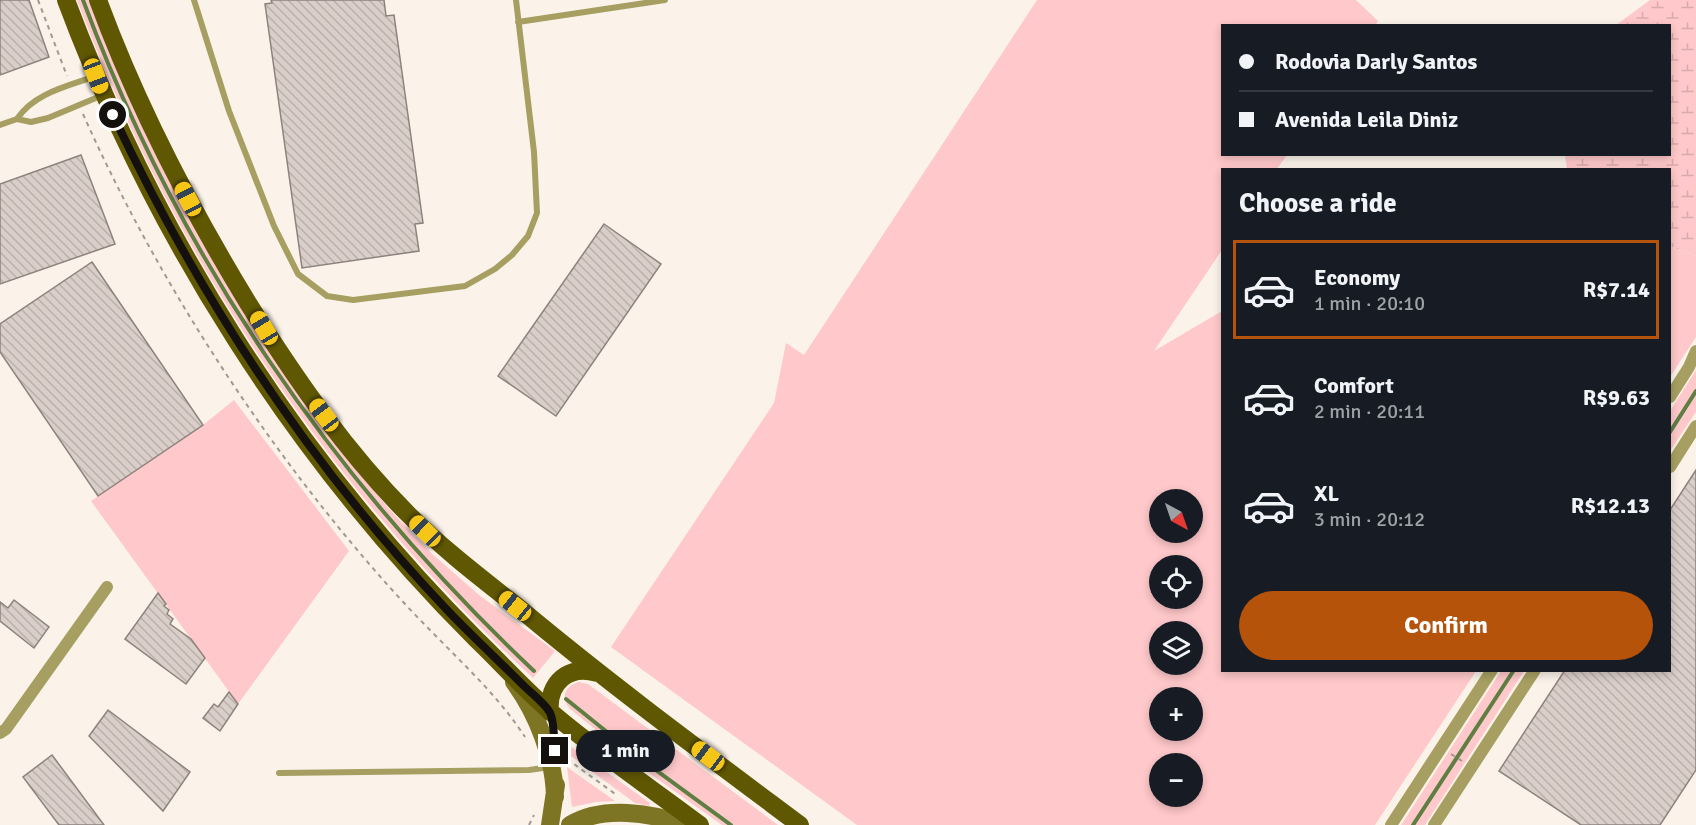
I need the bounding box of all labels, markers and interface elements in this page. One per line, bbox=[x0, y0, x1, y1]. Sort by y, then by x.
text: Rodovia Darly Santos bbox=[1275, 48, 1477, 75]
car bbox=[81, 56, 111, 96]
route start bbox=[99, 101, 126, 128]
text: Avenida Leila Diniz bbox=[1275, 106, 1458, 133]
car bbox=[172, 179, 204, 219]
text: Choose a ride bbox=[1239, 187, 1397, 220]
icon: car bbox=[1242, 263, 1296, 317]
text: Economy bbox=[1314, 264, 1400, 291]
text: R$7.14 bbox=[1583, 276, 1650, 303]
text: 1 min · 20:10 bbox=[1314, 291, 1425, 316]
car bbox=[247, 308, 281, 348]
icon: car bbox=[1242, 371, 1296, 425]
text: Comfort bbox=[1314, 372, 1394, 399]
text: R$9.63 bbox=[1583, 384, 1650, 411]
car bbox=[306, 395, 342, 435]
text: 2 min · 20:11 bbox=[1314, 399, 1425, 424]
icon: car bbox=[1242, 479, 1296, 533]
text: XL bbox=[1314, 480, 1339, 507]
north arrow bbox=[1149, 489, 1203, 543]
map controls bbox=[1149, 489, 1203, 807]
text: R$12.13 bbox=[1571, 492, 1650, 519]
text: 3 min · 20:12 bbox=[1314, 507, 1425, 532]
car bbox=[406, 512, 444, 550]
button: locate bbox=[1149, 555, 1203, 609]
car bbox=[495, 588, 535, 624]
button: Confirm bbox=[1239, 591, 1653, 660]
button: layers bbox=[1149, 621, 1203, 675]
button: + bbox=[1149, 687, 1203, 741]
callout: 1 min bbox=[576, 730, 675, 772]
route end bbox=[541, 737, 568, 764]
text: 1 min bbox=[601, 738, 650, 763]
car bbox=[688, 738, 728, 774]
button: − bbox=[1149, 753, 1203, 807]

